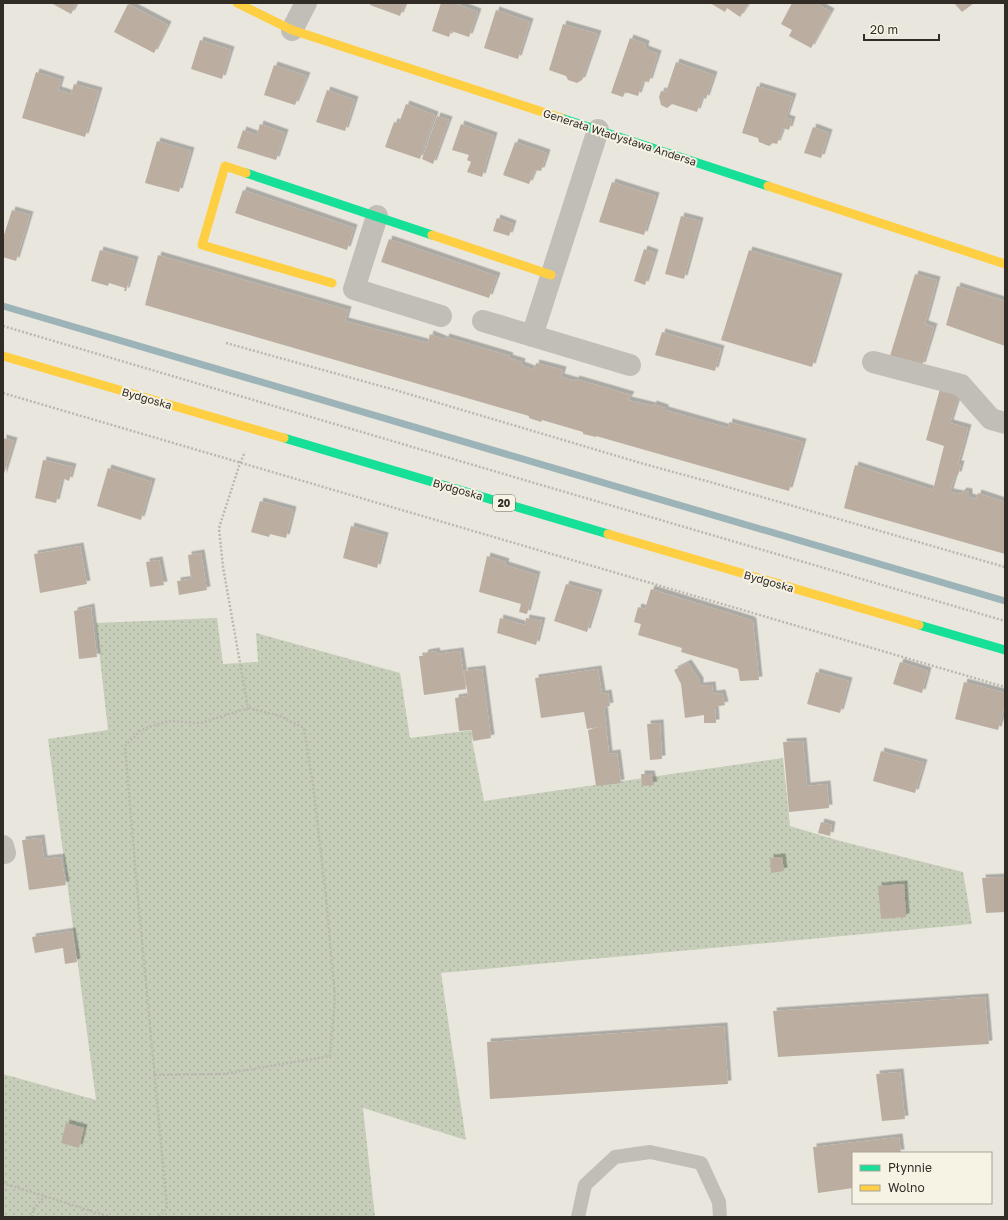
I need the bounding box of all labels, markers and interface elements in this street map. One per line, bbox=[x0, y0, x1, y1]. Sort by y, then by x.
scale bar bbox=[864, 16, 939, 42]
text: 20 m bbox=[870, 22, 898, 37]
street label: Generała Władysława Andersa bbox=[542, 106, 698, 168]
street label: Bydgoska bbox=[120, 385, 174, 411]
street label: Bydgoska bbox=[431, 476, 485, 502]
road number: 20 bbox=[493, 495, 515, 511]
street label: Bydgoska bbox=[742, 568, 796, 594]
legend bbox=[852, 1152, 992, 1204]
text: Płynnie bbox=[888, 1160, 932, 1175]
text: Wolno bbox=[888, 1180, 925, 1195]

